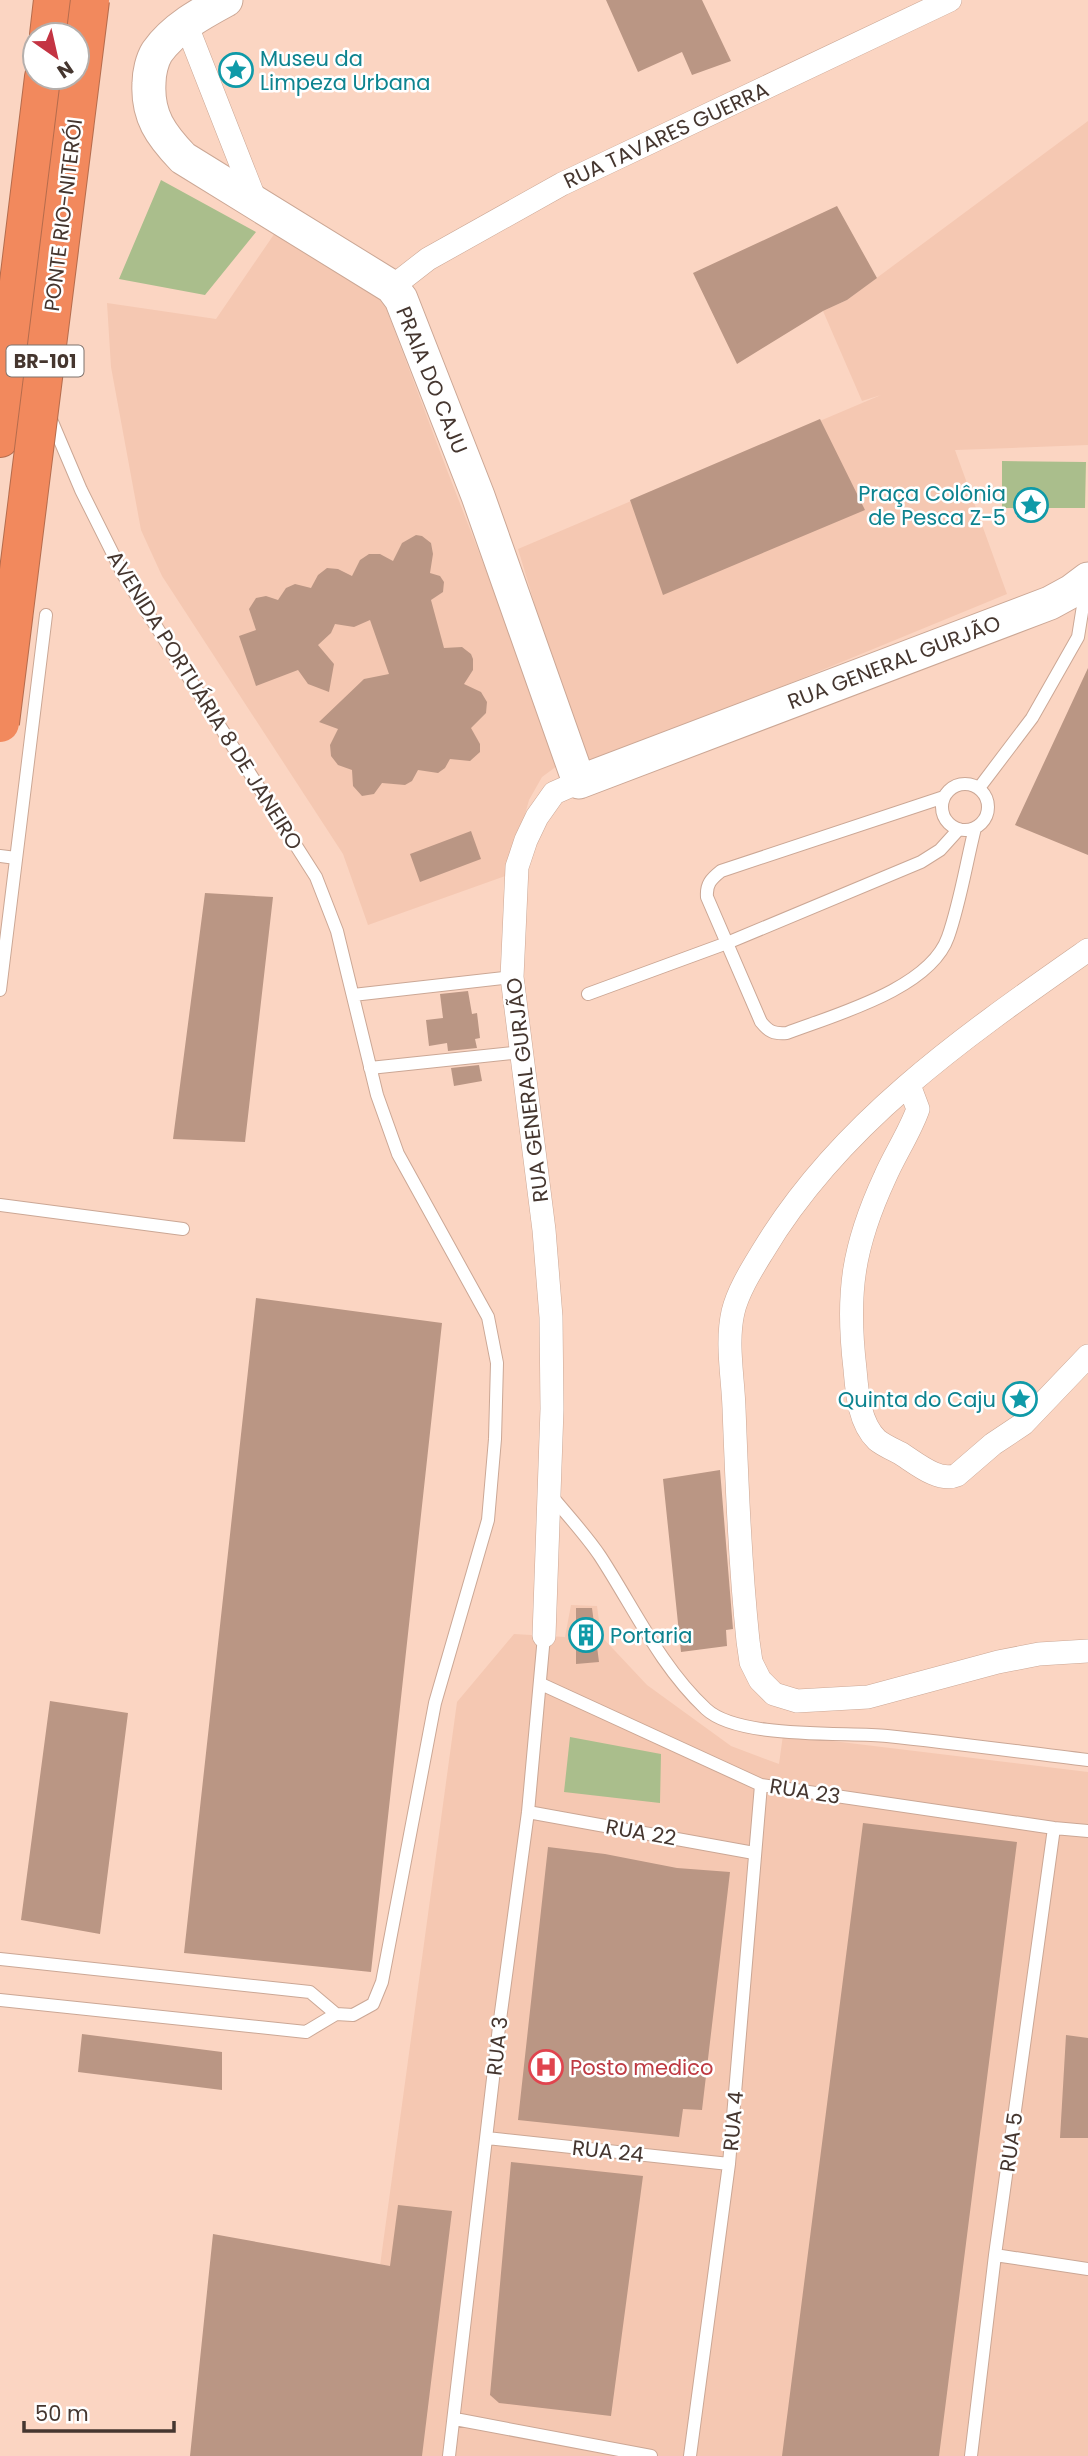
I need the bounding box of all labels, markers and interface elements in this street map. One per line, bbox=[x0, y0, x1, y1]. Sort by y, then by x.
north arrow bbox=[21, 21, 91, 91]
place label: Museu da Limpeza Urbana bbox=[260, 44, 430, 97]
place icon: Museu da Limpeza Urbana bbox=[217, 51, 255, 89]
text: N bbox=[52, 54, 79, 85]
street label: RUA TAVARES GUERRA bbox=[559, 75, 773, 195]
street label: PONTE RIO-NITERÓI bbox=[37, 117, 89, 313]
street label: PRAIA DO CAJU bbox=[389, 302, 475, 458]
road number: BR-101 bbox=[7, 346, 84, 376]
place label: Praça Colônia de Pesca Z-5 bbox=[858, 479, 1006, 532]
place icon: Praça Colônia de Pesca Z-5 bbox=[1012, 486, 1050, 524]
street label: AVENIDA PORTUÁRIA 8 DE JANEIRO bbox=[101, 545, 309, 855]
street label: RUA GENERAL GURJÃO bbox=[783, 608, 1005, 716]
street label: RUA GENERAL GURJÃO bbox=[499, 976, 555, 1204]
place icon: Quinta do Caju bbox=[1001, 1380, 1039, 1418]
place label: Quinta do Caju bbox=[838, 1385, 996, 1414]
building icon: Portaria bbox=[567, 1616, 605, 1654]
place label: Portaria bbox=[610, 1621, 692, 1650]
street label: RUA 23 bbox=[768, 1771, 842, 1811]
street label: RUA 22 bbox=[604, 1812, 678, 1852]
street label: RUA 3 bbox=[479, 2015, 515, 2077]
hospital icon: Posto medico bbox=[527, 2048, 565, 2086]
place label: Posto medico bbox=[570, 2053, 713, 2082]
street label: RUA 4 bbox=[716, 2090, 750, 2152]
street label: RUA 5 bbox=[992, 2110, 1030, 2174]
street label: RUA 24 bbox=[571, 2133, 645, 2169]
scale bar bbox=[24, 2390, 175, 2434]
text: 50 m bbox=[35, 2399, 89, 2428]

